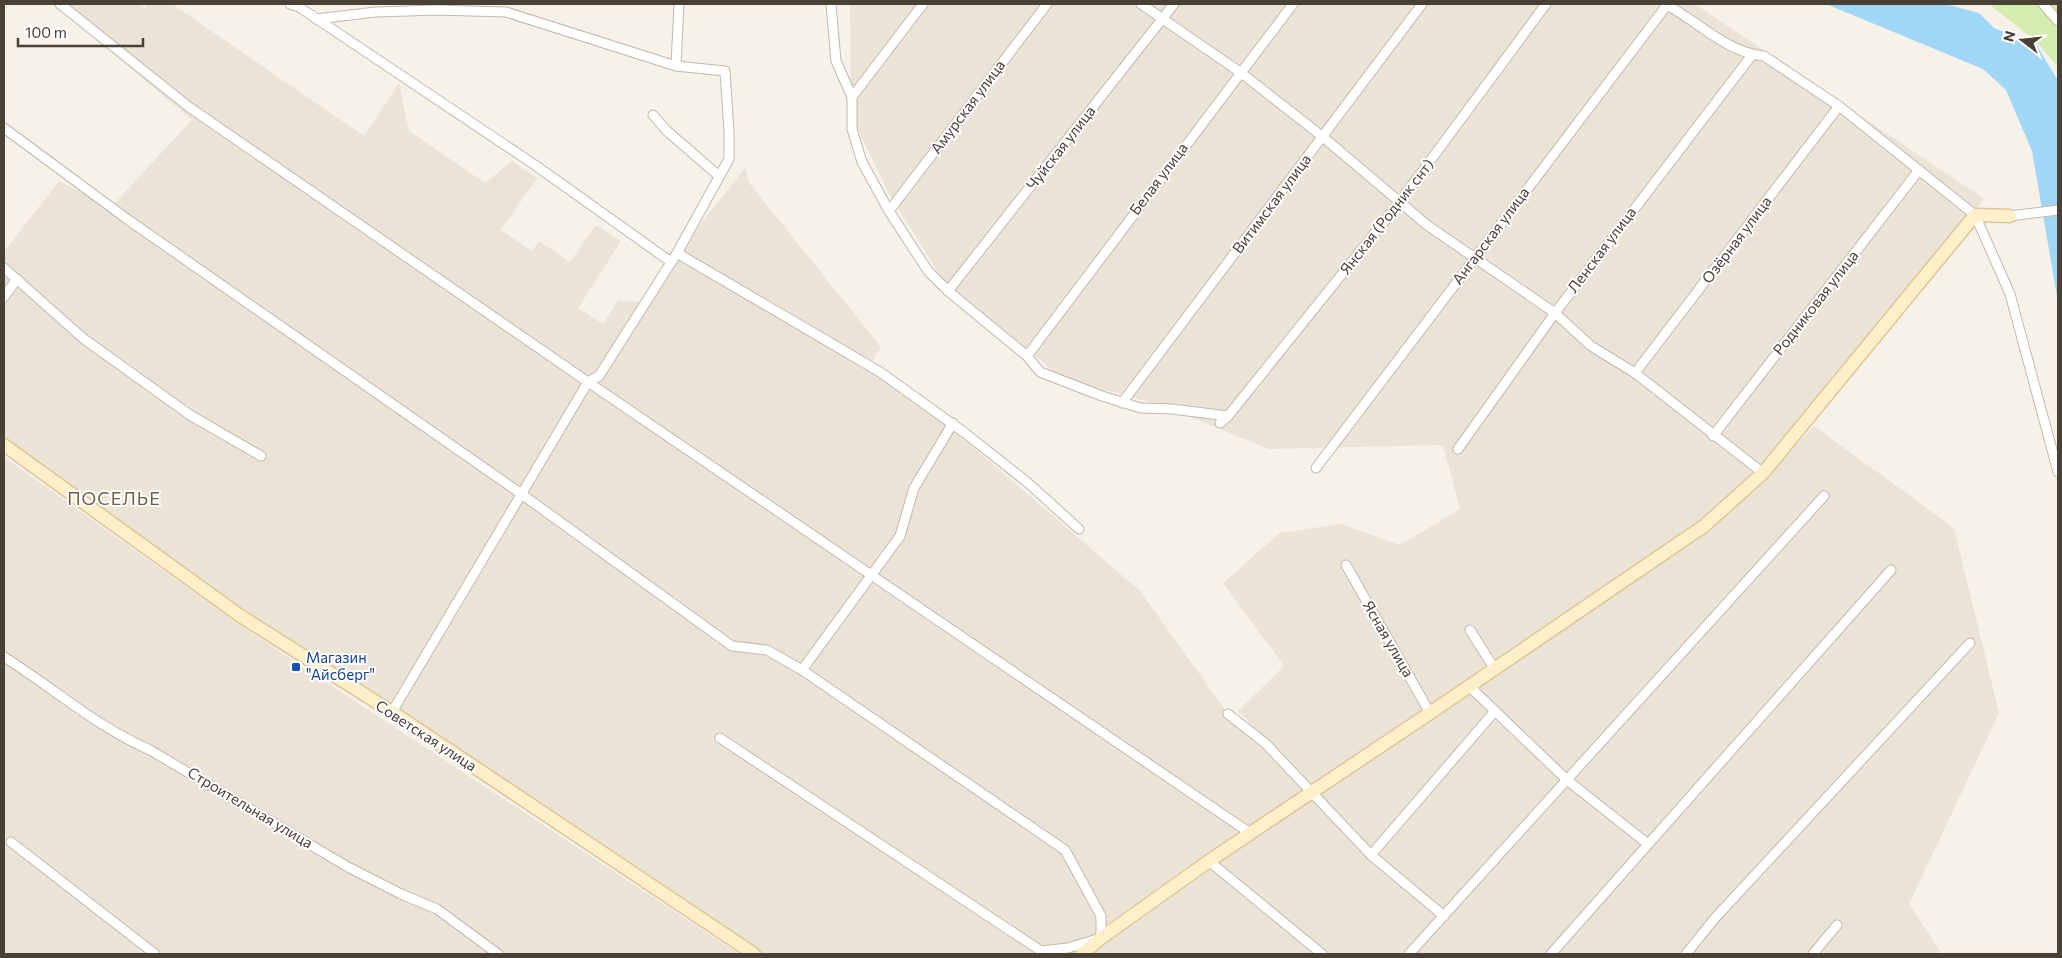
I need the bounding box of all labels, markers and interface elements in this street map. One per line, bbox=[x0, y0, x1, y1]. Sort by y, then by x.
scale bar bbox=[18, 15, 142, 47]
north arrow bbox=[1997, 15, 2047, 65]
text: 100 m bbox=[25, 23, 67, 41]
text: N bbox=[1999, 29, 2019, 44]
street label: Амурская улица bbox=[926, 56, 1008, 157]
street label: Чуйская улица bbox=[1022, 102, 1099, 193]
street label: Белая улица bbox=[1125, 139, 1191, 218]
street label: Витимская улица bbox=[1228, 150, 1314, 257]
street label: Янская (Родник снт) bbox=[1336, 155, 1437, 278]
street label: Ангарская улица bbox=[1448, 183, 1533, 288]
street label: Озёрная улица bbox=[1698, 192, 1775, 286]
street label: Ленская улица bbox=[1563, 203, 1639, 296]
street label: Родниковая улица bbox=[1769, 246, 1862, 358]
district label: ПОСЕЛЬЕ bbox=[67, 487, 161, 509]
street label: Ясная улица bbox=[1360, 597, 1418, 680]
place label: Магазин "Айсберг" bbox=[306, 648, 375, 683]
marker: Магазин "Айсберг" bbox=[290, 661, 302, 673]
street label: Советская улица bbox=[373, 696, 481, 775]
street label: Строительная улица bbox=[185, 763, 316, 852]

